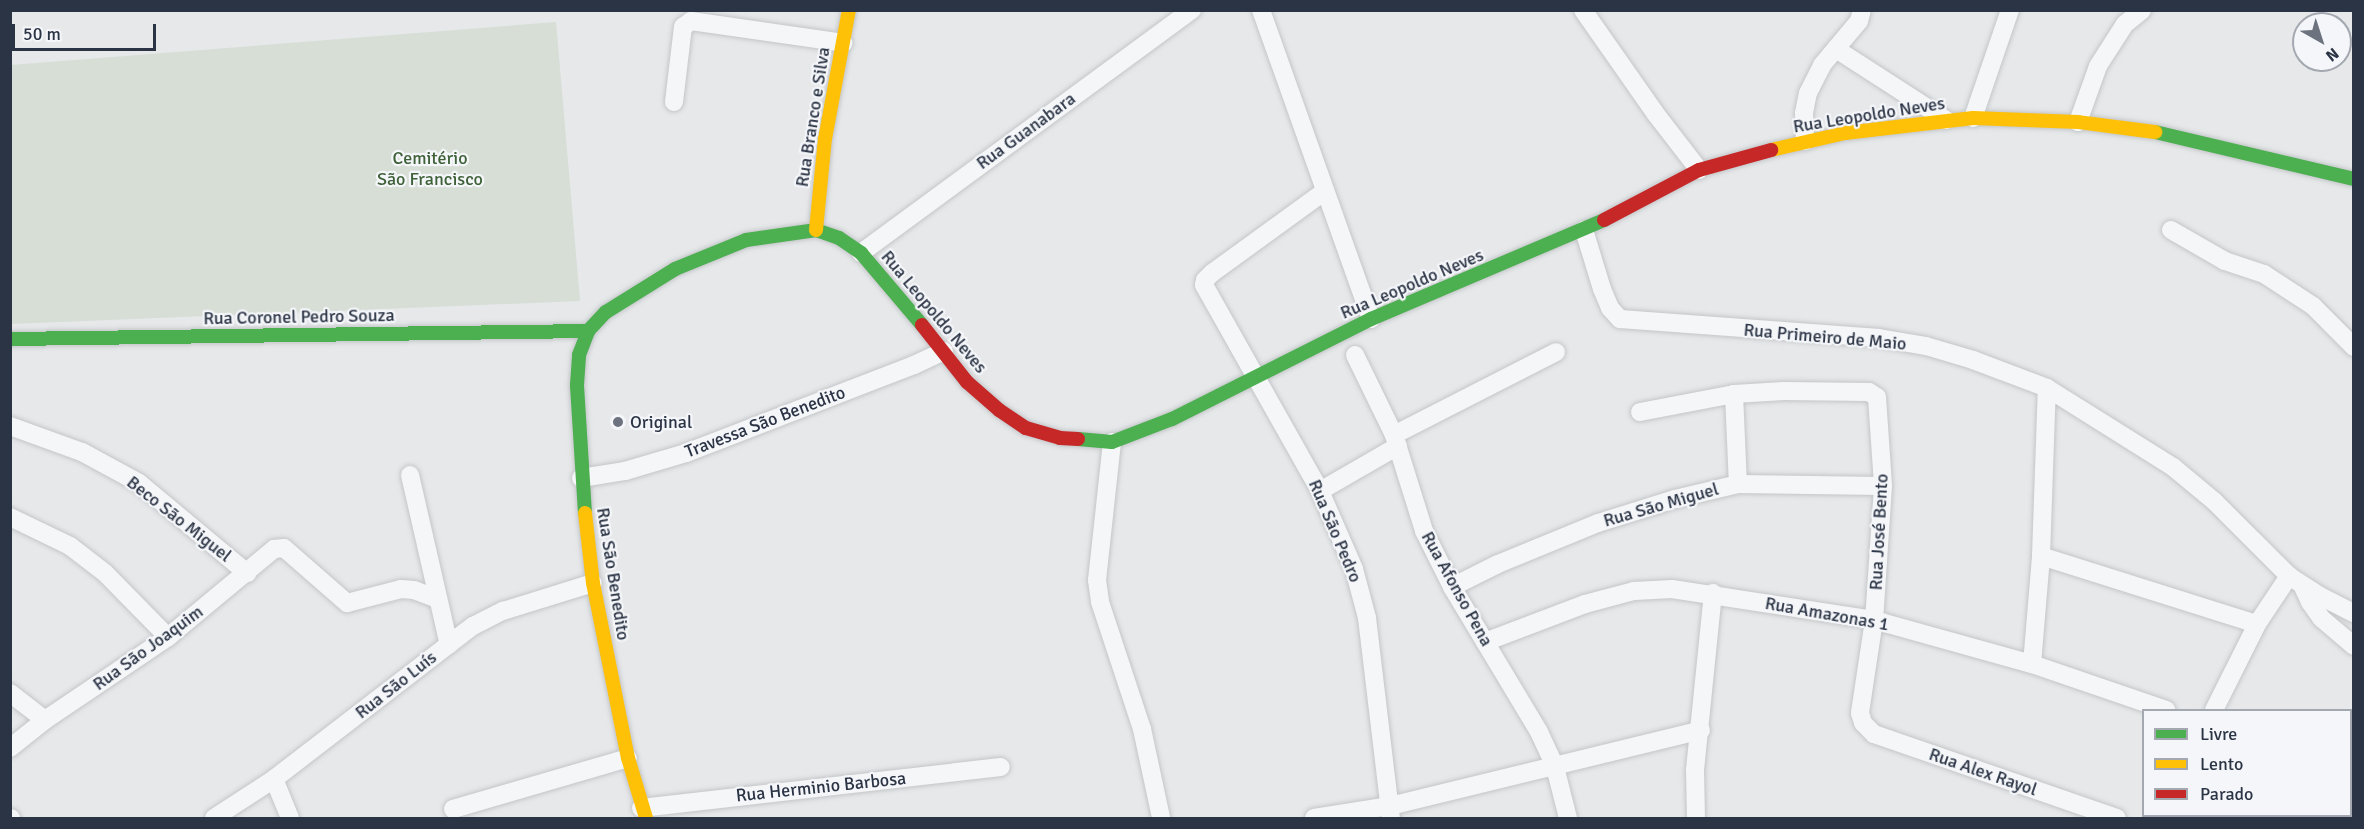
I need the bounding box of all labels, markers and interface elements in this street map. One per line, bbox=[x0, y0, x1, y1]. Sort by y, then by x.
scale bar bbox=[15, 12, 159, 50]
north arrow bbox=[2292, 12, 2352, 72]
text: 50 m bbox=[23, 23, 61, 45]
text: N bbox=[2321, 43, 2343, 66]
street label: Rua Branco e Silva bbox=[791, 46, 835, 188]
street label: Rua Guanabara bbox=[972, 88, 1080, 174]
street label: Rua Leopoldo Neves bbox=[1792, 92, 1946, 138]
park label: Cemitério São Francisco bbox=[377, 148, 483, 190]
street label: Rua Leopoldo Neves bbox=[1337, 244, 1487, 324]
street label: Rua Leopoldo Neves bbox=[876, 246, 992, 378]
street label: Rua Coronel Pedro Souza bbox=[203, 305, 395, 329]
street label: Rua Primeiro de Maio bbox=[1743, 319, 1907, 355]
street label: Travessa São Benedito bbox=[682, 381, 848, 463]
place label: Original bbox=[630, 411, 692, 433]
marker: Original bbox=[611, 415, 625, 429]
street label: Beco São Miguel bbox=[122, 471, 236, 567]
street label: Rua José Bento bbox=[1865, 473, 1893, 591]
street label: Rua São Pedro bbox=[1304, 476, 1366, 586]
street label: Rua São Miguel bbox=[1601, 478, 1721, 532]
street label: Rua São Benedito bbox=[592, 506, 634, 642]
street label: Rua Afonso Pena bbox=[1417, 528, 1497, 650]
street label: Rua Amazonas 1 bbox=[1763, 592, 1891, 636]
street label: Rua São Joaquim bbox=[89, 601, 207, 695]
street label: Rua São Luís bbox=[351, 647, 441, 723]
legend bbox=[2142, 709, 2352, 817]
text: Livre bbox=[2200, 723, 2237, 745]
street label: Rua Alex Rayol bbox=[1926, 743, 2040, 801]
text: Lento bbox=[2200, 753, 2243, 775]
street label: Rua Herminio Barbosa bbox=[735, 767, 907, 807]
text: Parado bbox=[2200, 783, 2253, 805]

